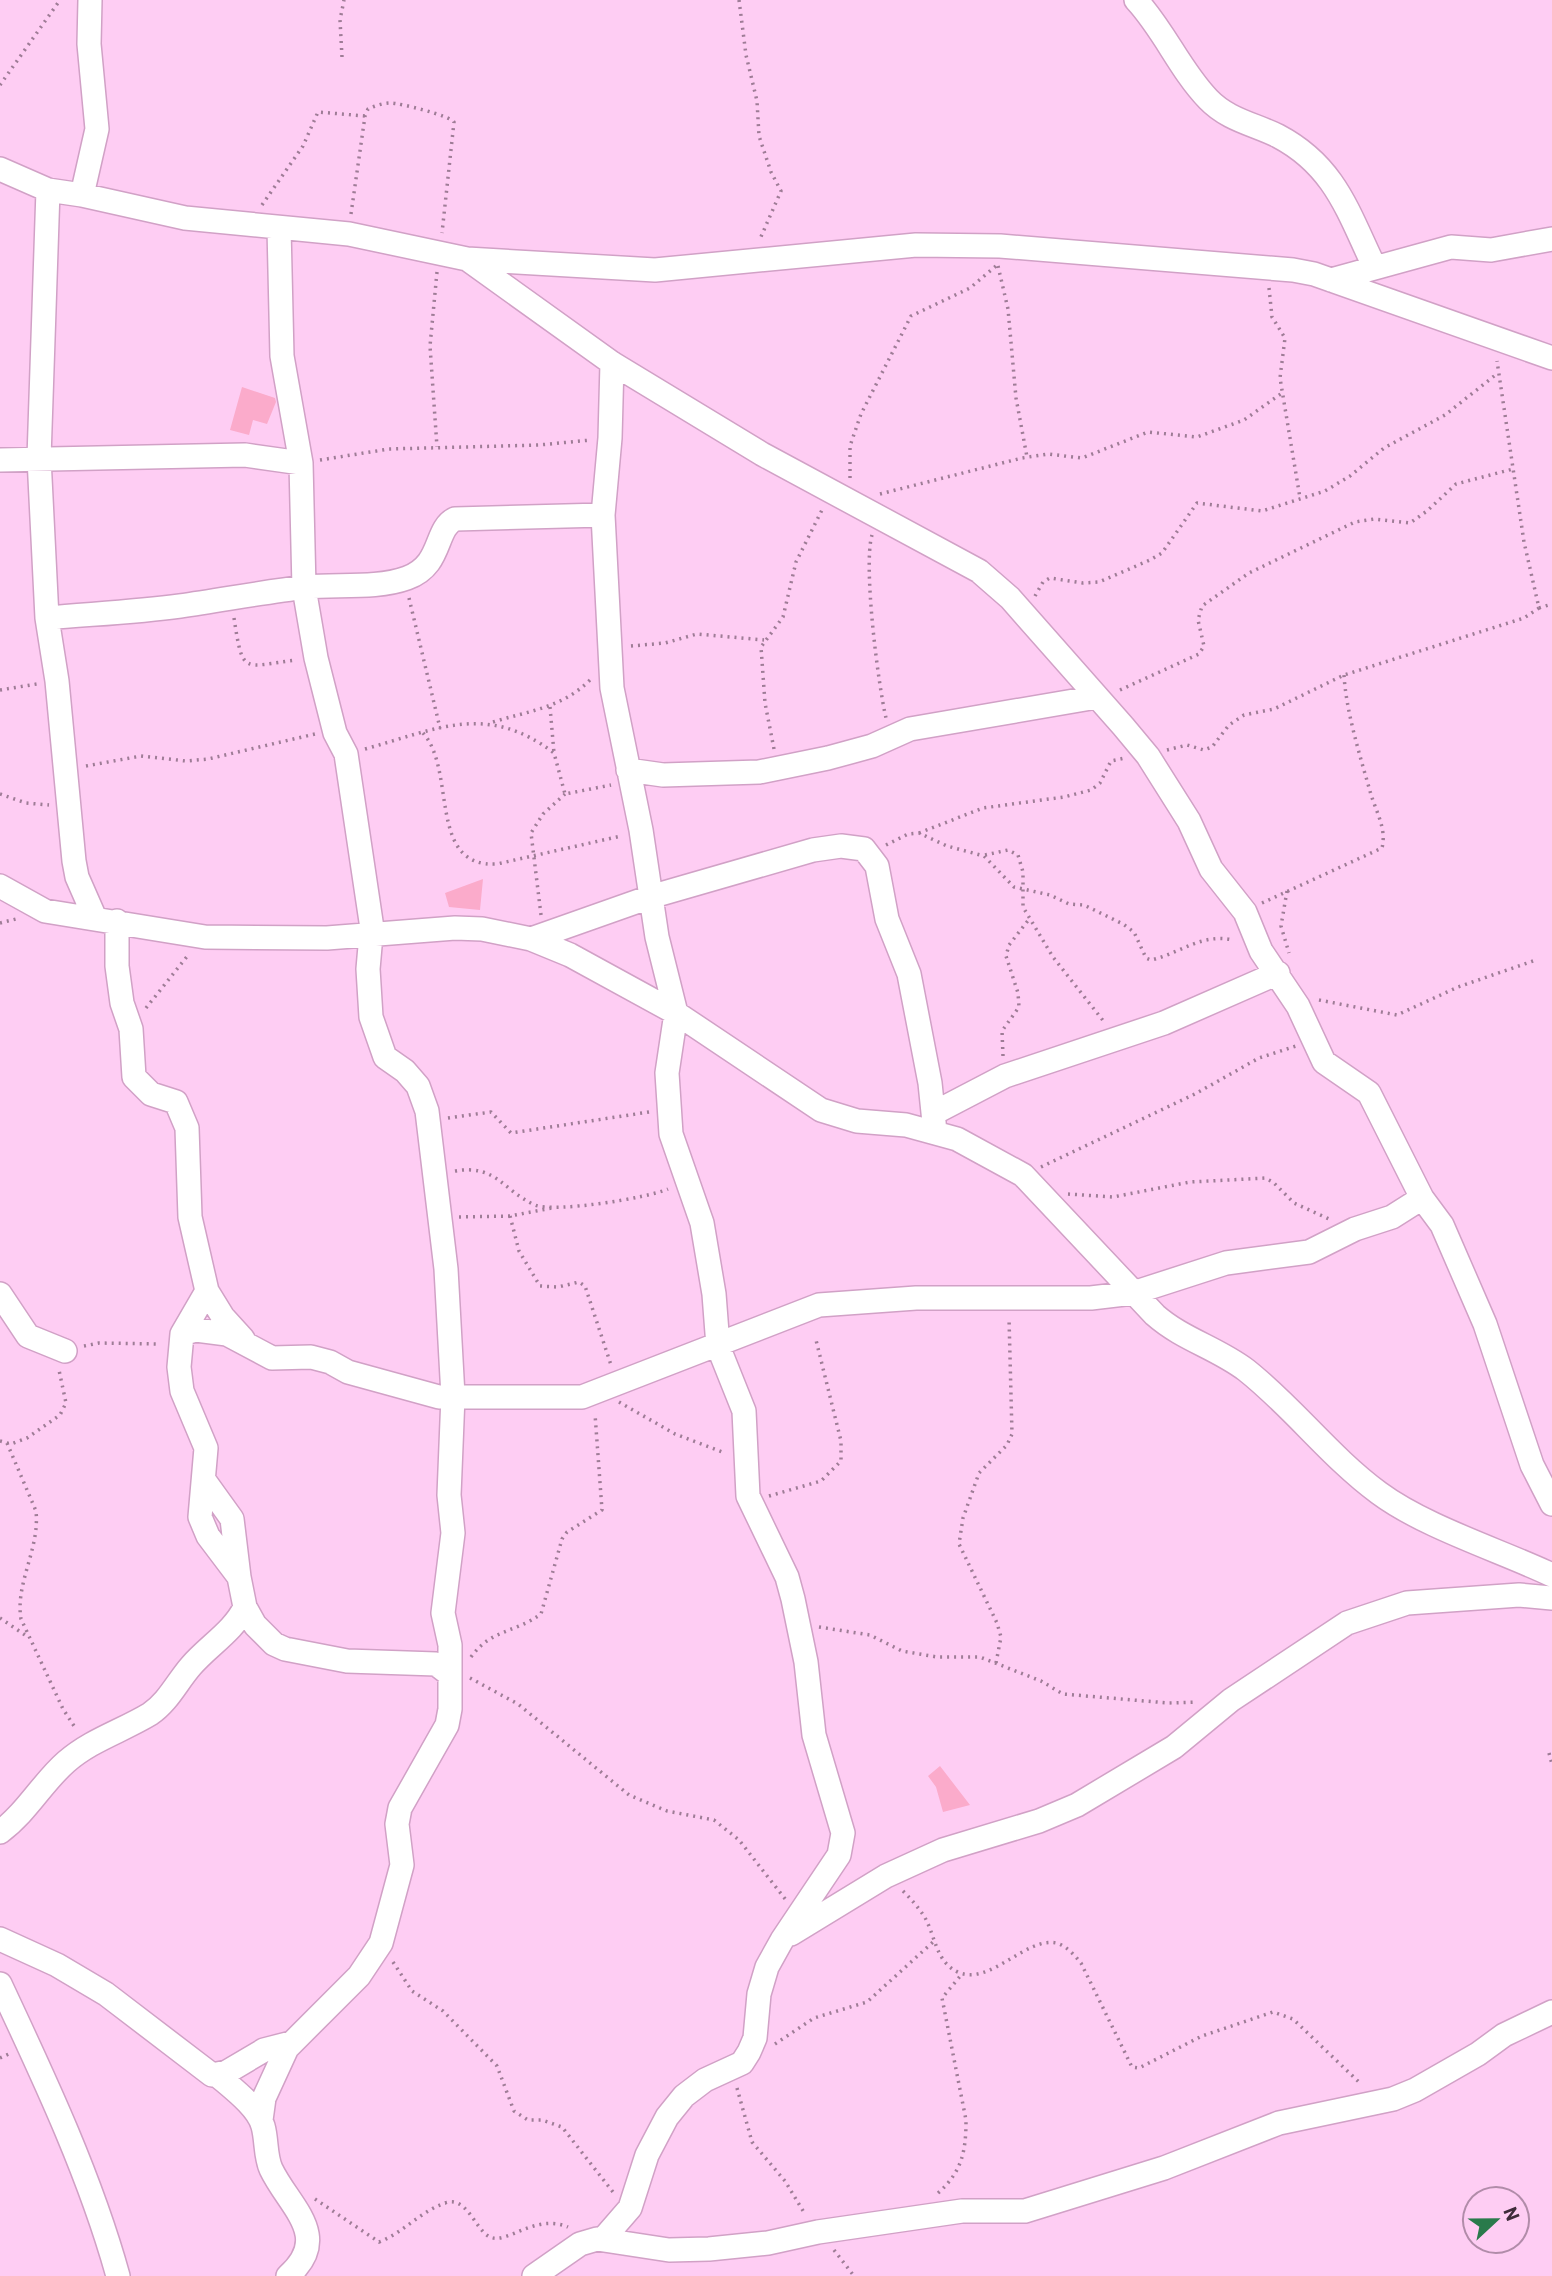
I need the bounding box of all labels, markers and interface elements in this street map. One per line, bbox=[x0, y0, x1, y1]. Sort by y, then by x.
north arrow bbox=[1461, 2185, 1531, 2255]
text: N bbox=[1499, 2203, 1525, 2224]

